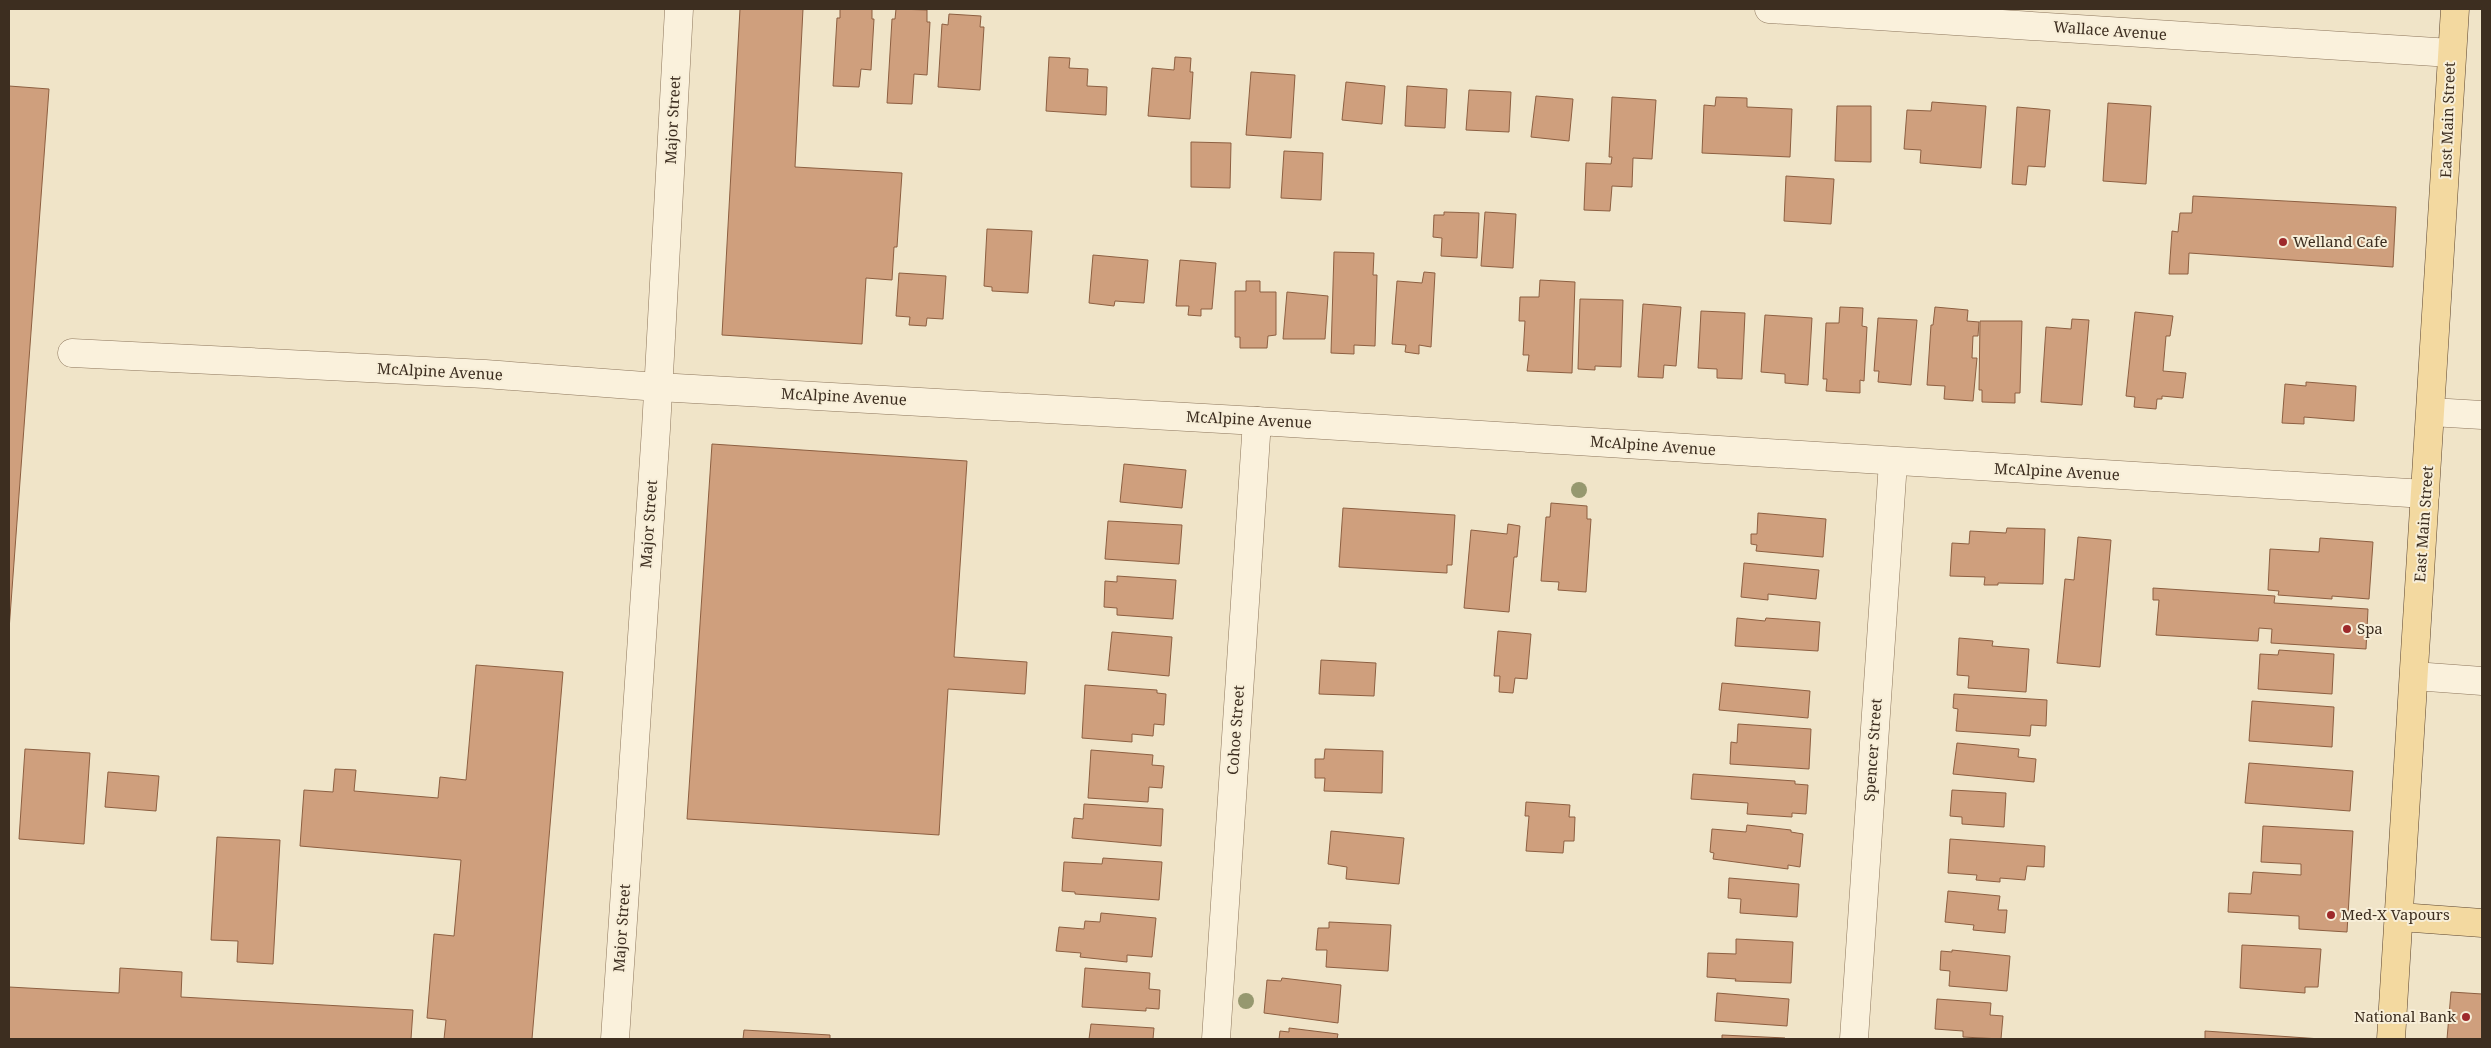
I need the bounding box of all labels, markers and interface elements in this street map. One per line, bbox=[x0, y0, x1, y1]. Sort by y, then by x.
street label: Wallace Avenue bbox=[2053, 16, 2168, 44]
street label: East Main Street bbox=[2435, 61, 2459, 179]
street label: Major Street bbox=[660, 75, 684, 165]
place label: Welland Cafe bbox=[2293, 231, 2388, 251]
marker: Welland Cafe bbox=[2277, 236, 2289, 248]
street label: McAlpine Avenue bbox=[377, 358, 503, 384]
street label: McAlpine Avenue bbox=[781, 383, 907, 409]
street label: McAlpine Avenue bbox=[1186, 406, 1312, 432]
street label: McAlpine Avenue bbox=[1590, 431, 1717, 459]
street label: McAlpine Avenue bbox=[1994, 458, 2120, 484]
street label: East Main Street bbox=[2409, 465, 2437, 583]
street label: Major Street bbox=[635, 479, 661, 569]
place label: Spa bbox=[2357, 618, 2383, 638]
marker: Spa bbox=[2341, 623, 2353, 635]
street label: Cohoe Street bbox=[1222, 684, 1248, 775]
street label: Spencer Street bbox=[1858, 698, 1886, 802]
street label: Major Street bbox=[608, 883, 634, 973]
place label: Med-X Vapours bbox=[2341, 904, 2450, 924]
marker: Med-X Vapours bbox=[2325, 909, 2337, 921]
place label: National Bank bbox=[2354, 1006, 2456, 1026]
marker: National Bank bbox=[2460, 1011, 2472, 1023]

